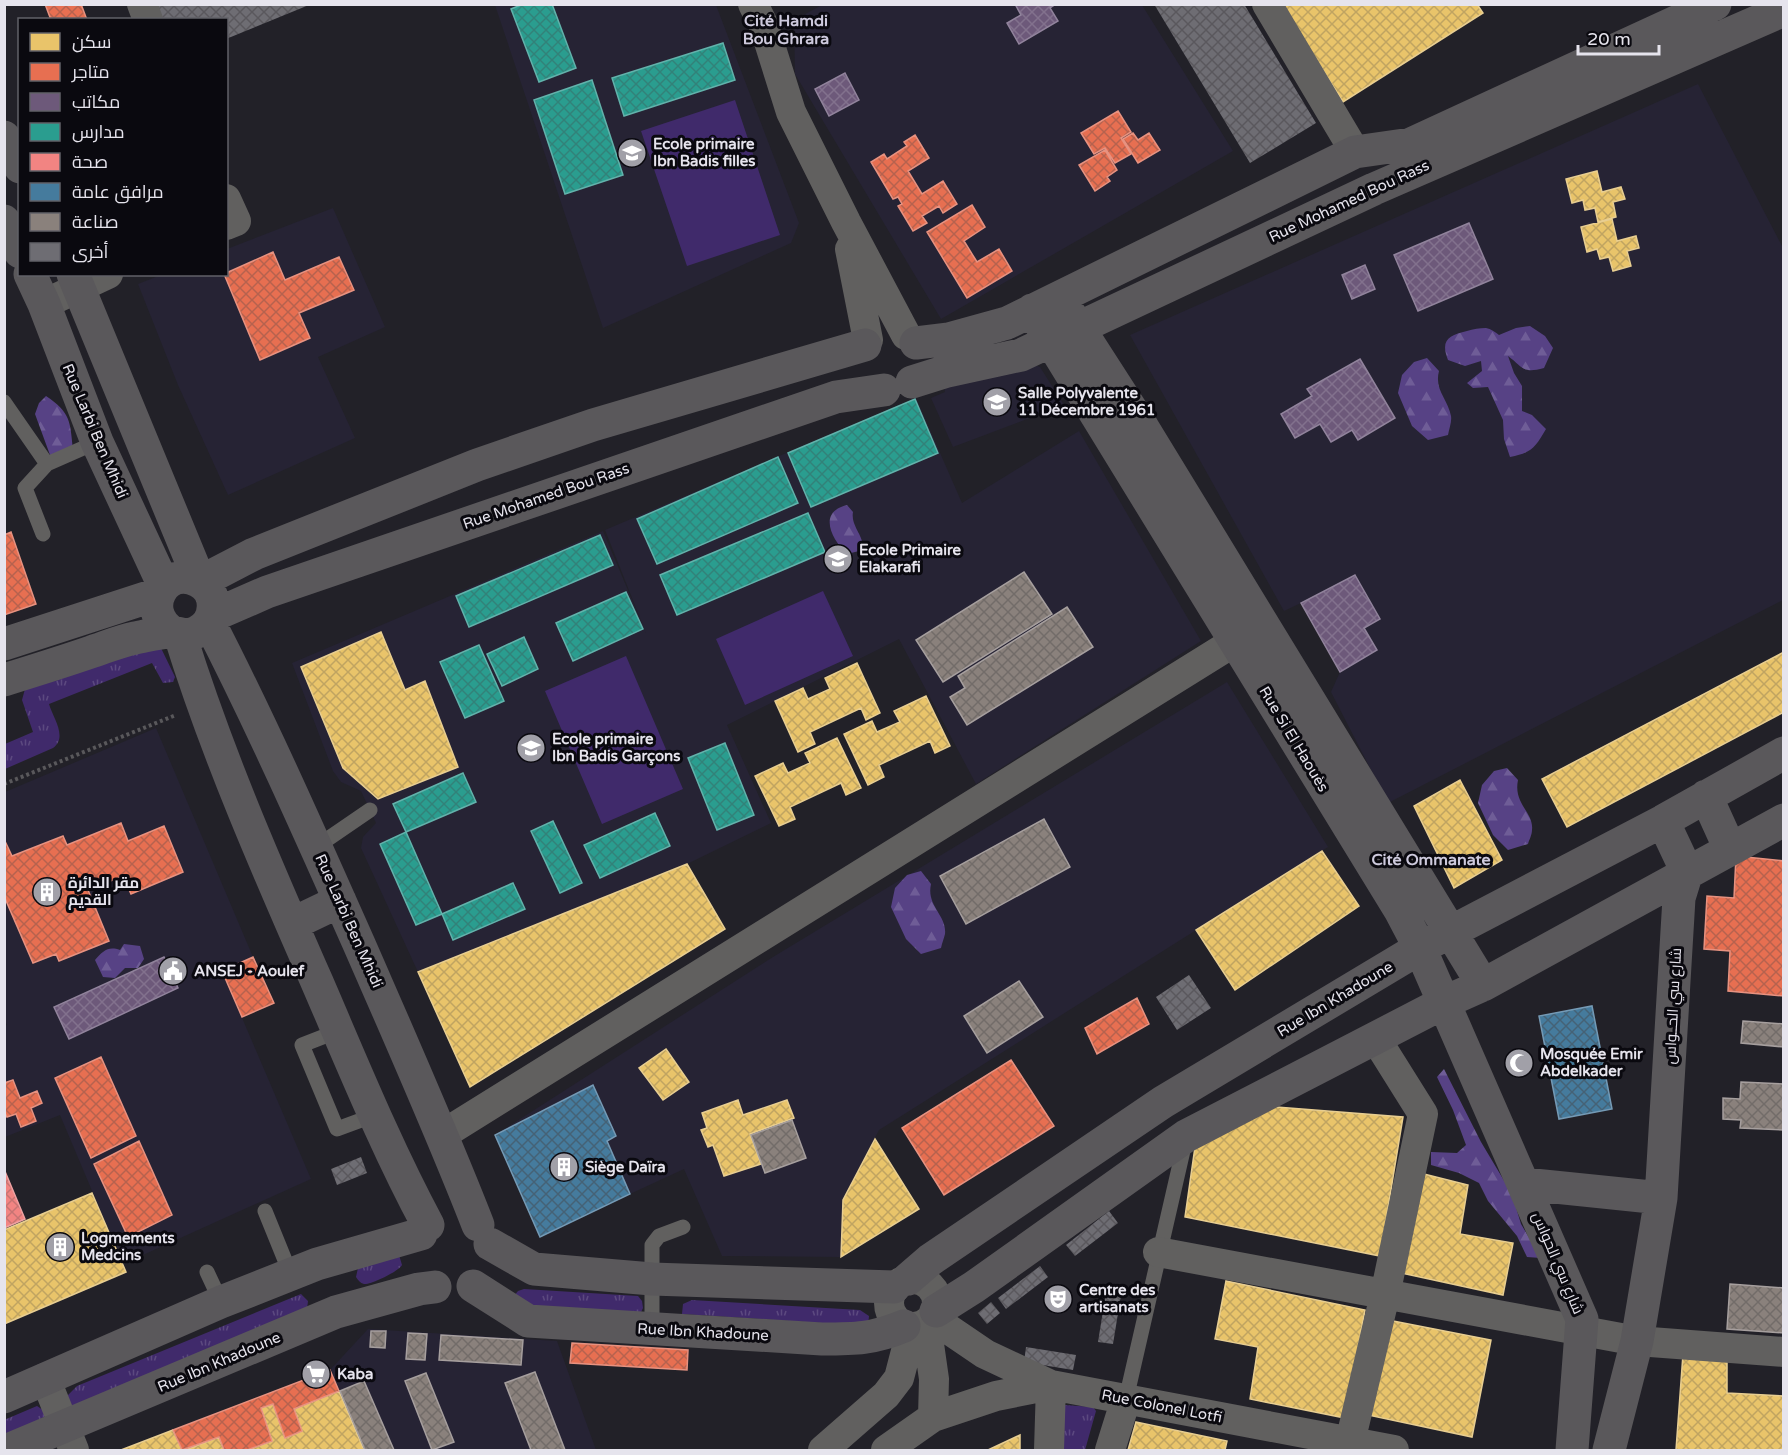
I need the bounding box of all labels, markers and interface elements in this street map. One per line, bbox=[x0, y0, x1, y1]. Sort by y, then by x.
district label: Cité Hamdi Bou Ghrara bbox=[743, 11, 829, 49]
legend bbox=[18, 18, 228, 276]
scale bar bbox=[1578, 18, 1659, 56]
text: 20 m bbox=[1587, 28, 1631, 50]
text: سكن bbox=[72, 31, 111, 53]
text: متاجر bbox=[71, 61, 110, 83]
text: مكاتب bbox=[72, 91, 120, 113]
text: مدارس bbox=[72, 121, 125, 143]
place label: Ecole primaire Ibn Badis filles bbox=[653, 135, 755, 170]
school or university icon: Ecole primaire Ibn Badis filles bbox=[616, 137, 648, 169]
text: صحة bbox=[72, 151, 108, 173]
street label: Rue Mohamed Bou Rass bbox=[1266, 156, 1432, 246]
text: مرافق عامة bbox=[72, 181, 163, 204]
text: صناعة bbox=[72, 211, 118, 233]
text: أخرى bbox=[72, 241, 109, 263]
street label: Rue Larbi Ben Mhidi bbox=[59, 361, 131, 501]
place label: Salle Polyvalente 11 Décembre 1961 bbox=[1018, 384, 1155, 419]
school or university icon: Salle Polyvalente 11 Décembre 1961 bbox=[981, 386, 1013, 418]
street label: Rue Mohamed Bou Rass bbox=[460, 459, 632, 533]
place label: Ecole Primaire Elakarafi bbox=[859, 541, 961, 576]
school or university icon: Ecole Primaire Elakarafi bbox=[822, 543, 854, 575]
street label: Rue Si El Haouès bbox=[1255, 683, 1333, 795]
place label: Ecole primaire Ibn Badis Garçons bbox=[552, 730, 680, 766]
school or university icon: Ecole primaire Ibn Badis Garçons bbox=[515, 732, 547, 764]
district label: Cité Ommanate bbox=[1371, 850, 1491, 870]
street label: Rue Larbi Ben Mhidi bbox=[311, 851, 387, 991]
place label: مقر الدائرة القديم bbox=[68, 874, 139, 910]
building icon: مقر الدائرة القديم bbox=[31, 876, 63, 908]
street label: شارع سي الحــواس bbox=[1661, 947, 1688, 1065]
public building icon: ANSEJ - Aoulef bbox=[157, 955, 189, 987]
street label: Rue Ibn Khadoune bbox=[1274, 957, 1396, 1041]
place label: ANSEJ - Aoulef bbox=[194, 962, 304, 980]
place label: Mosquée Emir Abdelkader bbox=[1540, 1045, 1643, 1080]
mosque icon: Mosquée Emir Abdelkader bbox=[1503, 1047, 1535, 1079]
building icon: Siège Daïra bbox=[548, 1151, 580, 1183]
place label: Siège Daïra bbox=[585, 1158, 666, 1177]
street label: شارع سي الحواس bbox=[1526, 1209, 1588, 1318]
place label: Logmements Medcins bbox=[81, 1229, 175, 1264]
building icon: Logmements Medcins bbox=[44, 1231, 76, 1263]
place label: Centre des artisanats bbox=[1079, 1281, 1155, 1316]
theatre icon: Centre des artisanats bbox=[1042, 1283, 1074, 1315]
street label: Rue Ibn Khadoune bbox=[637, 1320, 769, 1344]
street label: Rue Ibn Khadoune bbox=[155, 1328, 283, 1396]
supermarket icon: Kaba bbox=[300, 1358, 332, 1390]
place label: Kaba bbox=[337, 1365, 373, 1383]
street label: Rue Colonel Lotfi bbox=[1100, 1385, 1224, 1427]

